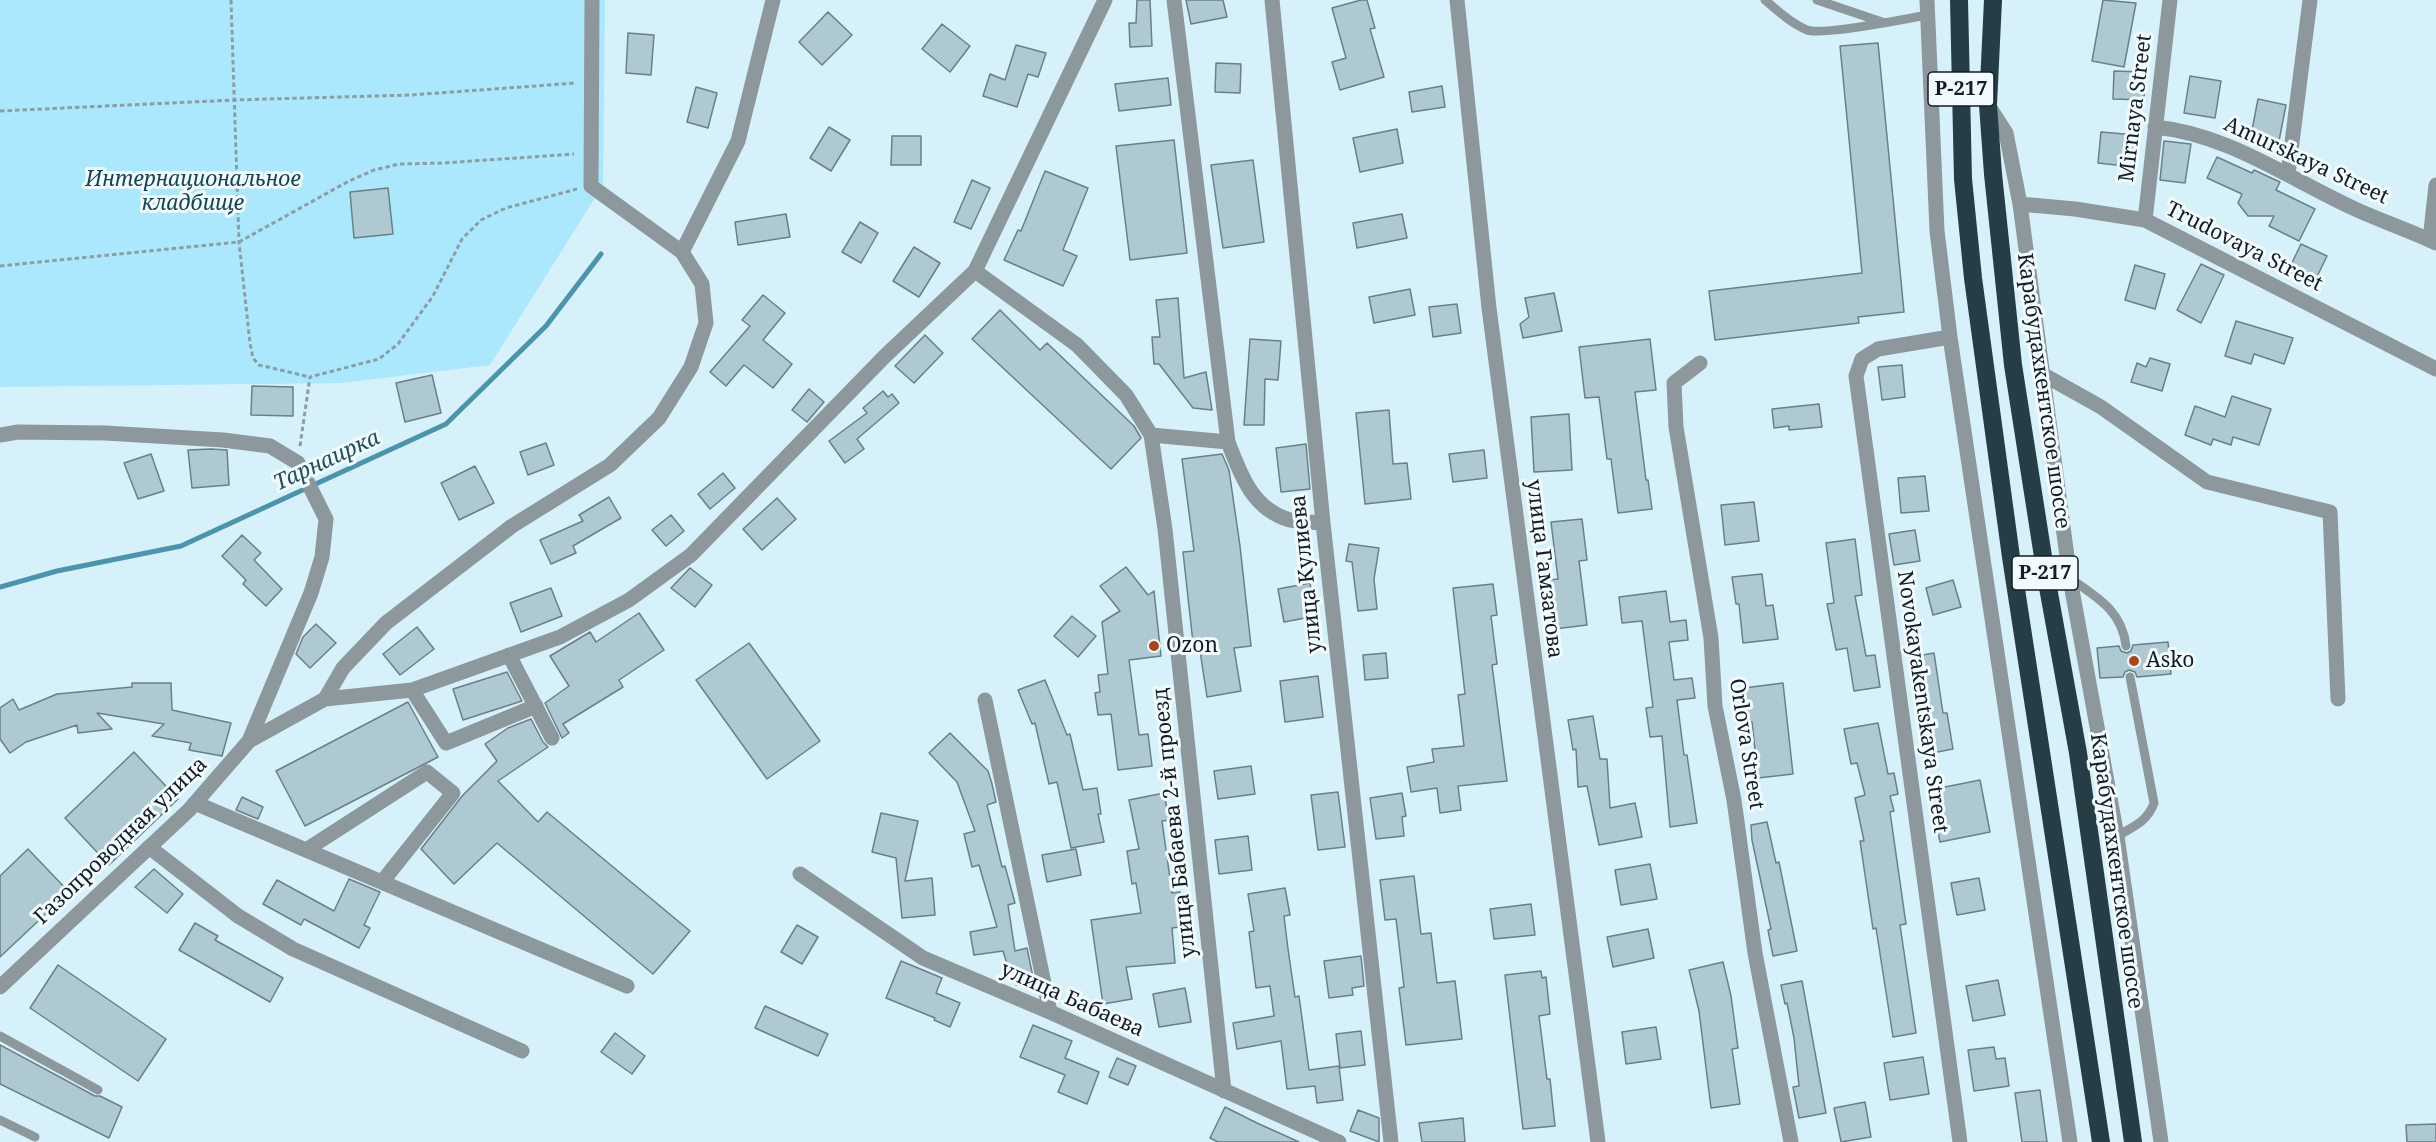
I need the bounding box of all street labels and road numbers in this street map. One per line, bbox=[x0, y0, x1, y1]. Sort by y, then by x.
street label: Mirnaya Street bbox=[2114, 33, 2158, 183]
road number: Р-217 bbox=[1928, 72, 1994, 106]
street label: Amurskaya Street bbox=[2220, 112, 2392, 210]
street label: Trudovaya Street bbox=[2161, 197, 2327, 297]
street label: Карабудахкентское шоссе bbox=[2011, 252, 2075, 530]
street label: улица Гамзатова bbox=[1521, 478, 1567, 660]
street label: улица Кулиева bbox=[1286, 494, 1328, 654]
road number: Р-217 bbox=[2012, 556, 2078, 590]
street label: Novokayakentskaya Street bbox=[1891, 569, 1953, 835]
street label: Orlova Street bbox=[1723, 677, 1769, 811]
street label: улица Бабаева 2-й проезд bbox=[1148, 687, 1202, 959]
street label: Карабудахкентское шоссе bbox=[2084, 732, 2148, 1010]
street label: Газопроводная улица bbox=[29, 752, 213, 930]
street label: улица Бабаева bbox=[996, 957, 1148, 1043]

